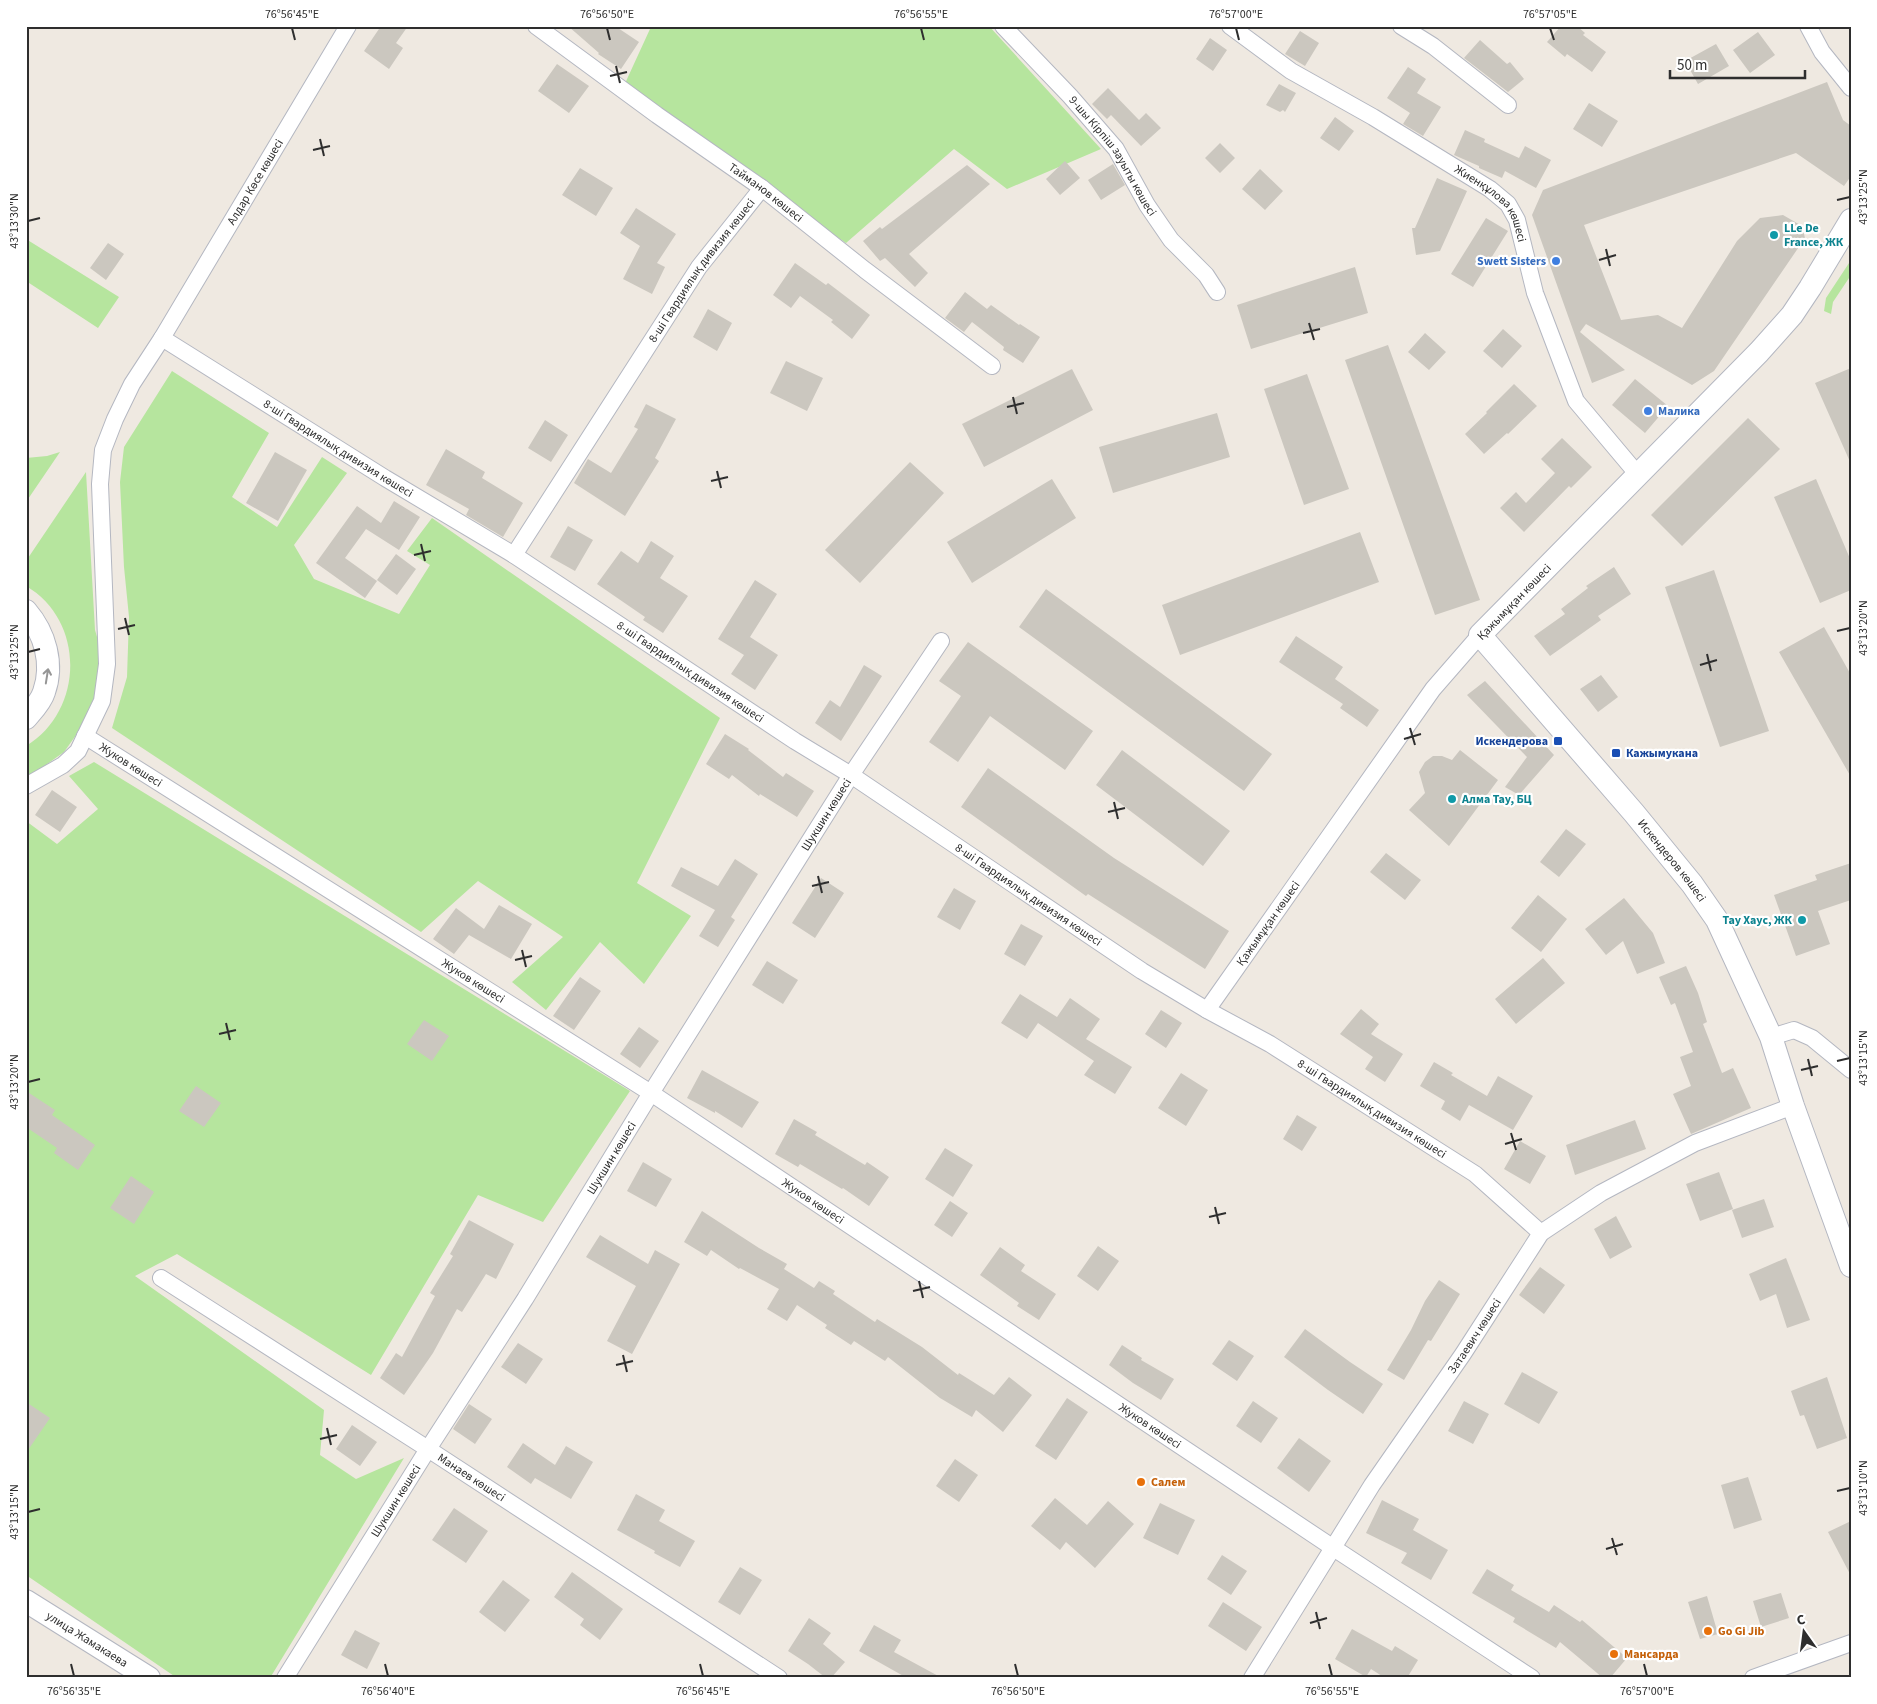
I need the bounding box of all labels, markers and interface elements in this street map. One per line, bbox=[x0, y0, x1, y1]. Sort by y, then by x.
text: 76°56'45"E bbox=[265, 6, 319, 23]
text: 76°56'50"E bbox=[580, 6, 634, 23]
text: 76°56'55"E bbox=[894, 6, 948, 23]
text: 76°57'00"E bbox=[1209, 6, 1263, 23]
text: 76°57'05"E bbox=[1523, 6, 1577, 23]
scale bar bbox=[1670, 48, 1804, 80]
text: 50 m bbox=[1677, 55, 1707, 76]
street label: 9-шы Кірпіш зауыты көшесі bbox=[1065, 92, 1160, 220]
street label: Алдар Көсе көшесі bbox=[223, 136, 288, 228]
street label: Тайманов көшесі bbox=[725, 159, 807, 227]
street label: Жиенқұлова көшесі bbox=[1451, 161, 1530, 244]
text: 43°13'25"N bbox=[1855, 169, 1872, 225]
text: 43°13'30"N bbox=[6, 193, 23, 249]
street label: 8-ші Гвардиялық дивизия көшесі bbox=[645, 195, 759, 346]
place label: LLe De France, ЖК bbox=[1784, 220, 1844, 251]
marker: LLe De France, ЖК bbox=[1768, 229, 1780, 241]
place label: Swett Sisters bbox=[1477, 253, 1546, 270]
marker: Swett Sisters bbox=[1550, 255, 1562, 267]
street label: 8-ші Гвардиялық дивизия көшесі bbox=[260, 396, 416, 502]
place label: Малика bbox=[1658, 403, 1700, 420]
marker: Малика bbox=[1642, 405, 1654, 417]
street label: Қажымұқан көшесі bbox=[1473, 560, 1555, 644]
text: 43°13'20"N bbox=[1855, 600, 1872, 656]
street label: 8-ші Гвардиялық дивизия көшесі bbox=[613, 617, 767, 727]
text: 43°13'25"N bbox=[6, 624, 23, 680]
one-way arrow bbox=[43, 668, 53, 684]
place label: Искендерова bbox=[1475, 733, 1548, 750]
marker: Искендерова bbox=[1552, 735, 1564, 747]
street label: Жуков көшесі bbox=[96, 739, 165, 792]
place label: Кажымукана bbox=[1626, 745, 1698, 762]
marker: Кажымукана bbox=[1610, 747, 1622, 759]
street label: Шукшин көшесі bbox=[797, 775, 856, 854]
place label: Алма Тау, БЦ bbox=[1461, 791, 1532, 808]
marker: Алма Тау, БЦ bbox=[1446, 793, 1458, 805]
street label: Искендеров көшесі bbox=[1633, 816, 1710, 905]
street label: 8-ші Гвардиялық дивизия көшесі bbox=[952, 839, 1105, 950]
street label: Қажымұқан көшесі bbox=[1233, 878, 1304, 970]
place label: Тау Хаус, ЖК bbox=[1722, 912, 1793, 929]
marker: Тау Хаус, ЖК bbox=[1796, 914, 1808, 926]
street label: Жуков көшесі bbox=[438, 955, 508, 1008]
text: 43°13'15"N bbox=[1855, 1030, 1872, 1086]
text: 43°13'20"N bbox=[6, 1054, 23, 1110]
street label: 8-ші Гвардиялық дивизия көшесі bbox=[1294, 1055, 1450, 1163]
street label: Шукшин көшесі bbox=[583, 1118, 641, 1198]
street label: Жуков көшесі bbox=[778, 1175, 847, 1228]
street label: Затаевич көшесі bbox=[1444, 1295, 1506, 1377]
street label: Жуков көшесі bbox=[1115, 1399, 1184, 1453]
street label: Манаев көшесі bbox=[434, 1449, 508, 1506]
text: 43°13'10"N bbox=[1855, 1460, 1872, 1516]
street label: Шукшин көшесі bbox=[367, 1461, 425, 1541]
place label: Салем bbox=[1151, 1474, 1185, 1491]
marker: Салем bbox=[1135, 1476, 1147, 1488]
text: 43°13'15"N bbox=[6, 1484, 23, 1540]
north arrow bbox=[1780, 1606, 1830, 1656]
street label: улица Жамакаева bbox=[43, 1608, 131, 1672]
text: С bbox=[1795, 1610, 1807, 1631]
place label: Go Gi Jib bbox=[1718, 1623, 1765, 1640]
marker: Go Gi Jib bbox=[1702, 1625, 1714, 1637]
place label: Мансарда bbox=[1624, 1646, 1679, 1663]
marker: Мансарда bbox=[1608, 1648, 1620, 1660]
text: 76°56'35"E bbox=[47, 1683, 101, 1700]
text: 76°56'40"E bbox=[361, 1683, 415, 1700]
text: 76°56'45"E bbox=[676, 1683, 730, 1700]
text: 76°56'50"E bbox=[991, 1683, 1045, 1700]
text: 76°56'55"E bbox=[1305, 1683, 1359, 1700]
text: 76°57'00"E bbox=[1620, 1683, 1674, 1700]

